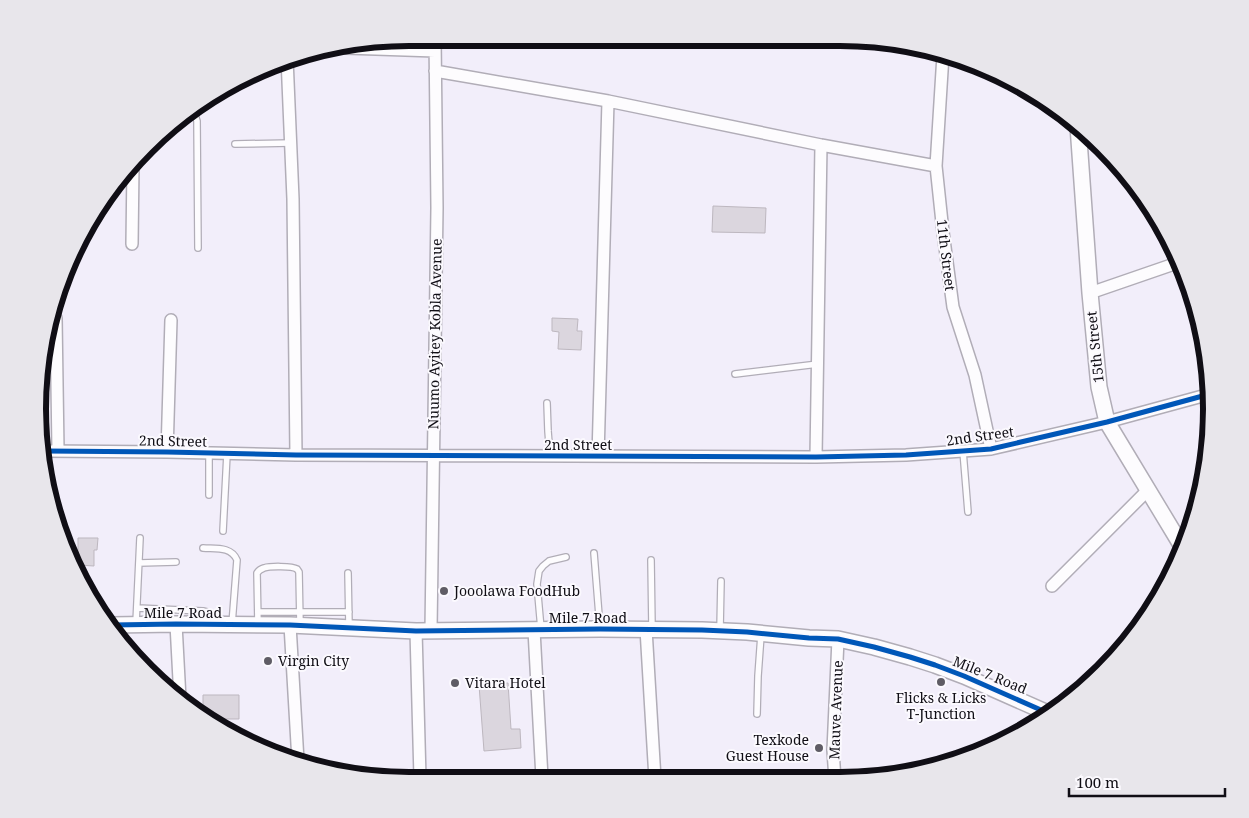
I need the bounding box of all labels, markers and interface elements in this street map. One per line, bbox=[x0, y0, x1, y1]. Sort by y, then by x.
street label: 11th Street bbox=[933, 218, 960, 292]
street label: Nuumo Ayitey Kobla Avenue bbox=[423, 238, 446, 430]
street label: 15th Street bbox=[1081, 310, 1108, 384]
street label: 2nd Street bbox=[945, 421, 1015, 450]
street label: 2nd Street bbox=[139, 430, 207, 451]
street label: 2nd Street bbox=[544, 435, 612, 454]
place label: Jooolawa FoodHub bbox=[453, 581, 580, 600]
marker: Jooolawa FoodHub bbox=[438, 585, 450, 597]
street label: Mile 7 Road bbox=[144, 603, 223, 622]
street label: Mile 7 Road bbox=[549, 608, 628, 627]
place label: Virgin City bbox=[278, 651, 349, 670]
street label: Mile 7 Road bbox=[950, 651, 1030, 698]
marker: Virgin City bbox=[262, 655, 274, 667]
street label: Mauve Avenue bbox=[824, 660, 847, 760]
place label: Vitara Hotel bbox=[465, 673, 546, 692]
marker: Flicks & Licks T-Junction bbox=[935, 676, 947, 688]
marker: Vitara Hotel bbox=[449, 677, 461, 689]
place label: Flicks & Licks T-Junction bbox=[896, 688, 986, 723]
place label: Texkode Guest House bbox=[726, 730, 809, 765]
marker: Texkode Guest House bbox=[813, 742, 825, 754]
scale bar bbox=[1069, 766, 1225, 798]
text: 100 m bbox=[1076, 772, 1119, 792]

